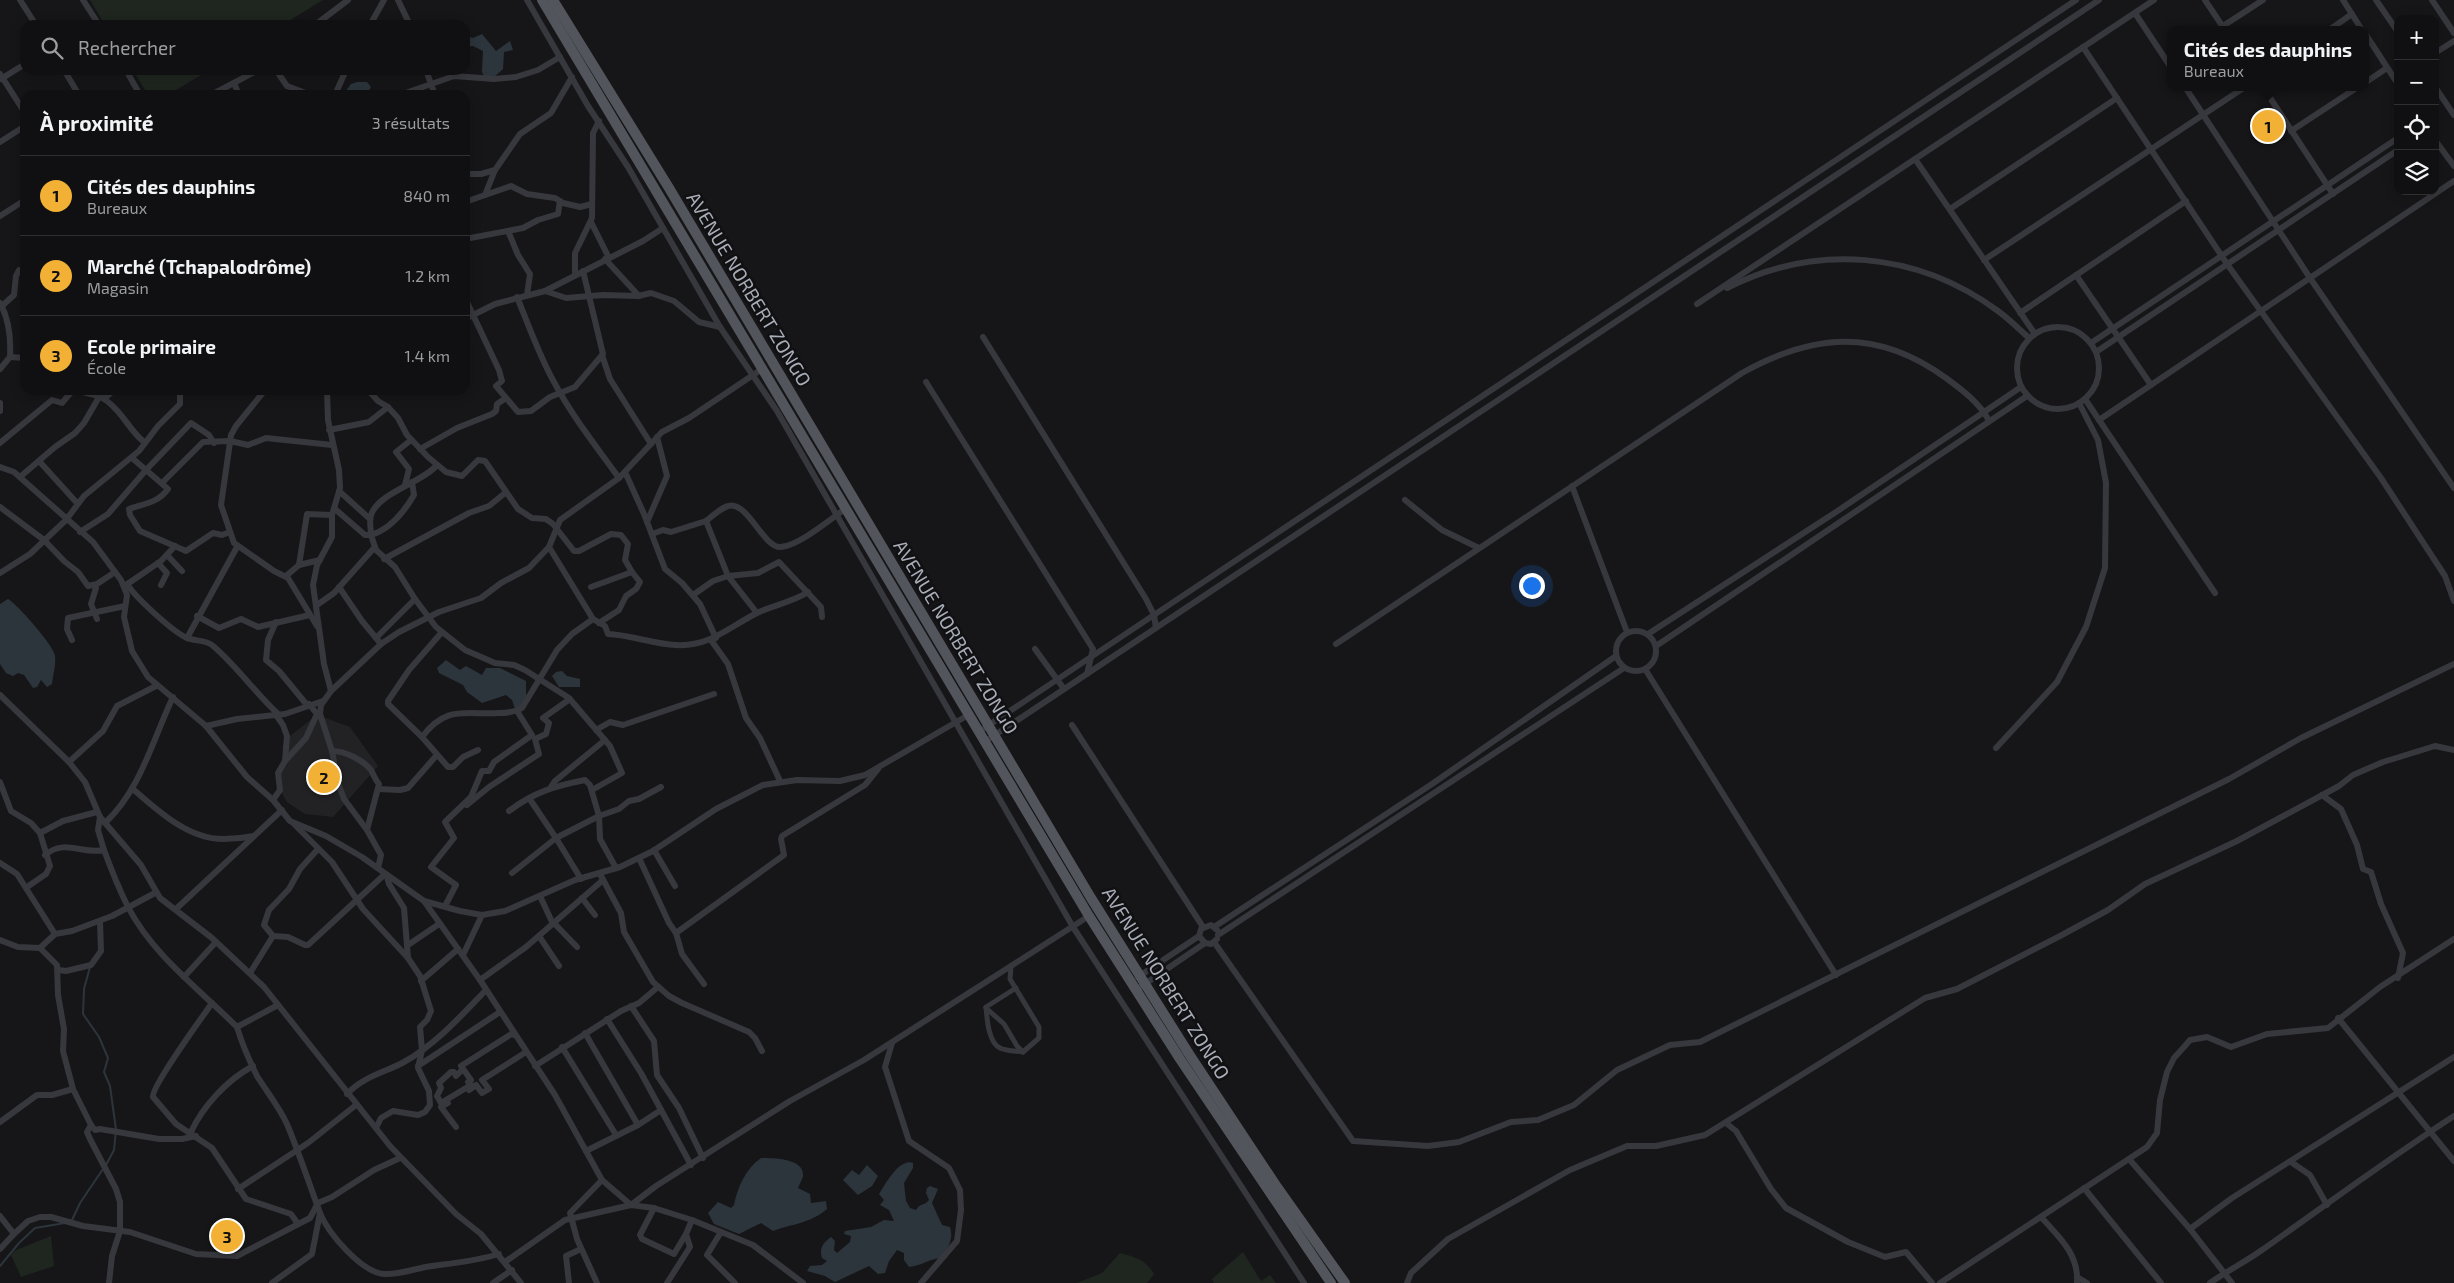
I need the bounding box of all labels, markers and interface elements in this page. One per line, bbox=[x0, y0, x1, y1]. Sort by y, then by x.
map controls bbox=[2394, 15, 2439, 195]
button: + bbox=[2394, 15, 2439, 60]
search box bbox=[20, 20, 470, 75]
popup bbox=[2167, 26, 2369, 91]
icon: search bbox=[38, 34, 66, 62]
text: Rechercher bbox=[78, 36, 176, 59]
text: Cités des dauphins bbox=[2184, 38, 2352, 61]
button: − bbox=[2394, 60, 2439, 105]
text: Bureaux bbox=[2184, 61, 2244, 80]
button: locate bbox=[2394, 105, 2439, 150]
pin: 1 bbox=[2252, 107, 2284, 145]
text: À proximité bbox=[40, 110, 154, 135]
text: 3 résultats bbox=[372, 113, 450, 132]
button: layers bbox=[2394, 150, 2439, 195]
text: Cités des dauphins bbox=[87, 175, 255, 198]
text: 1 bbox=[53, 186, 59, 205]
text: 840 m bbox=[403, 186, 450, 205]
street label: AVENUE NORBERT ZONGO bbox=[682, 188, 817, 390]
text: Bureaux bbox=[87, 198, 147, 217]
text: Marché (Tchapalodrôme) bbox=[87, 255, 311, 278]
text: 2 bbox=[51, 266, 61, 285]
text: 1.2 km bbox=[405, 266, 450, 285]
text: Magasin bbox=[87, 278, 149, 297]
text: Ecole primaire bbox=[87, 335, 216, 358]
text: 3 bbox=[51, 346, 61, 365]
text: 1.4 km bbox=[405, 346, 450, 365]
text: École bbox=[87, 358, 126, 377]
street label: AVENUE NORBERT ZONGO bbox=[889, 536, 1024, 738]
your location bbox=[1519, 573, 1545, 599]
pin: 2 bbox=[308, 758, 340, 796]
street label: AVENUE NORBERT ZONGO bbox=[1098, 882, 1235, 1083]
pin: 3 bbox=[211, 1217, 243, 1255]

